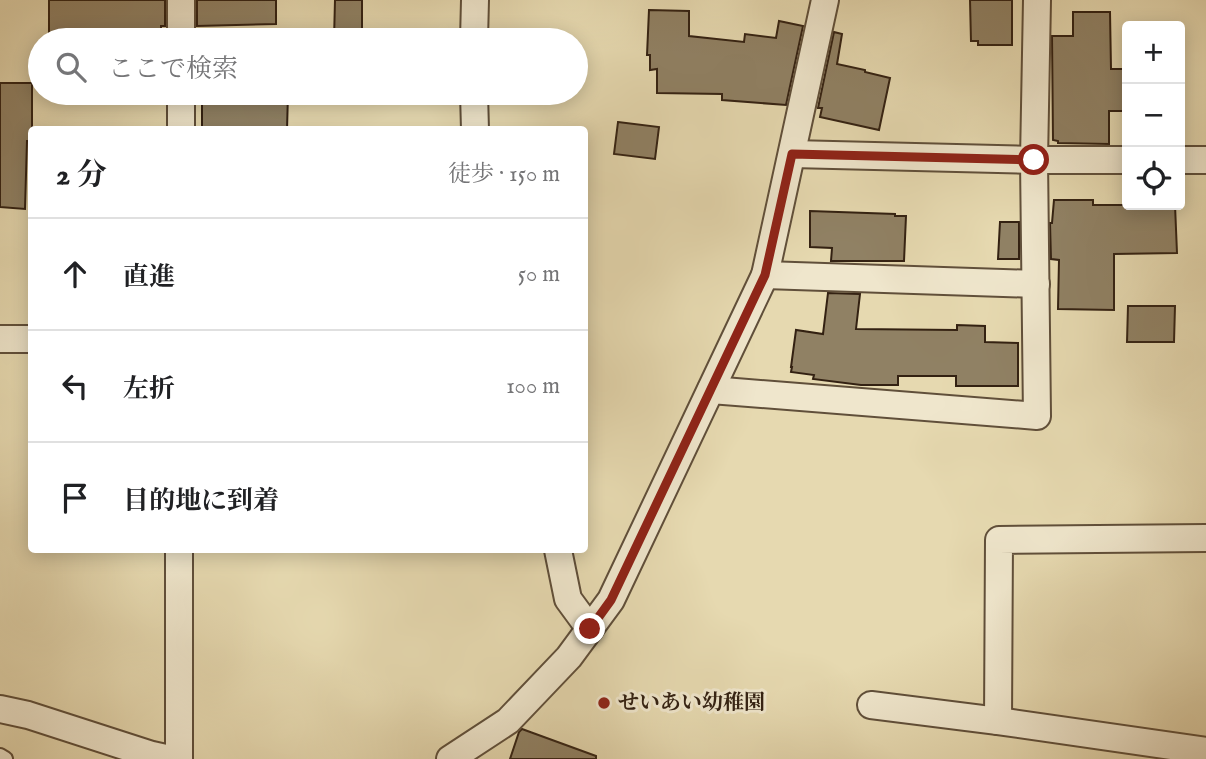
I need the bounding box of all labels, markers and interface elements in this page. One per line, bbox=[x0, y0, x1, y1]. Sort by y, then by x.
map controls bbox=[1122, 21, 1185, 210]
button: + bbox=[1122, 21, 1185, 84]
search box bbox=[28, 28, 588, 105]
icon: search bbox=[52, 48, 90, 86]
text: ここで検索 bbox=[108, 53, 238, 86]
button: − bbox=[1122, 84, 1185, 147]
route start bbox=[1018, 144, 1049, 175]
button: locate bbox=[1122, 147, 1185, 210]
text: 2 分 bbox=[56, 157, 107, 195]
text: 徒歩 · 150 m bbox=[448, 160, 560, 189]
icon: ahead bbox=[56, 255, 94, 293]
text: 50 m bbox=[518, 260, 560, 289]
text: 直進 bbox=[123, 261, 175, 294]
icon: left bbox=[56, 367, 94, 405]
text: 100 m bbox=[506, 372, 560, 401]
text: 左折 bbox=[123, 373, 175, 406]
icon: arrive bbox=[56, 479, 94, 517]
text: 目的地に到着 bbox=[123, 485, 279, 518]
route end bbox=[574, 613, 605, 644]
place label: せいあい幼稚園 bbox=[618, 690, 765, 717]
marker: せいあい幼稚園 bbox=[596, 695, 612, 711]

